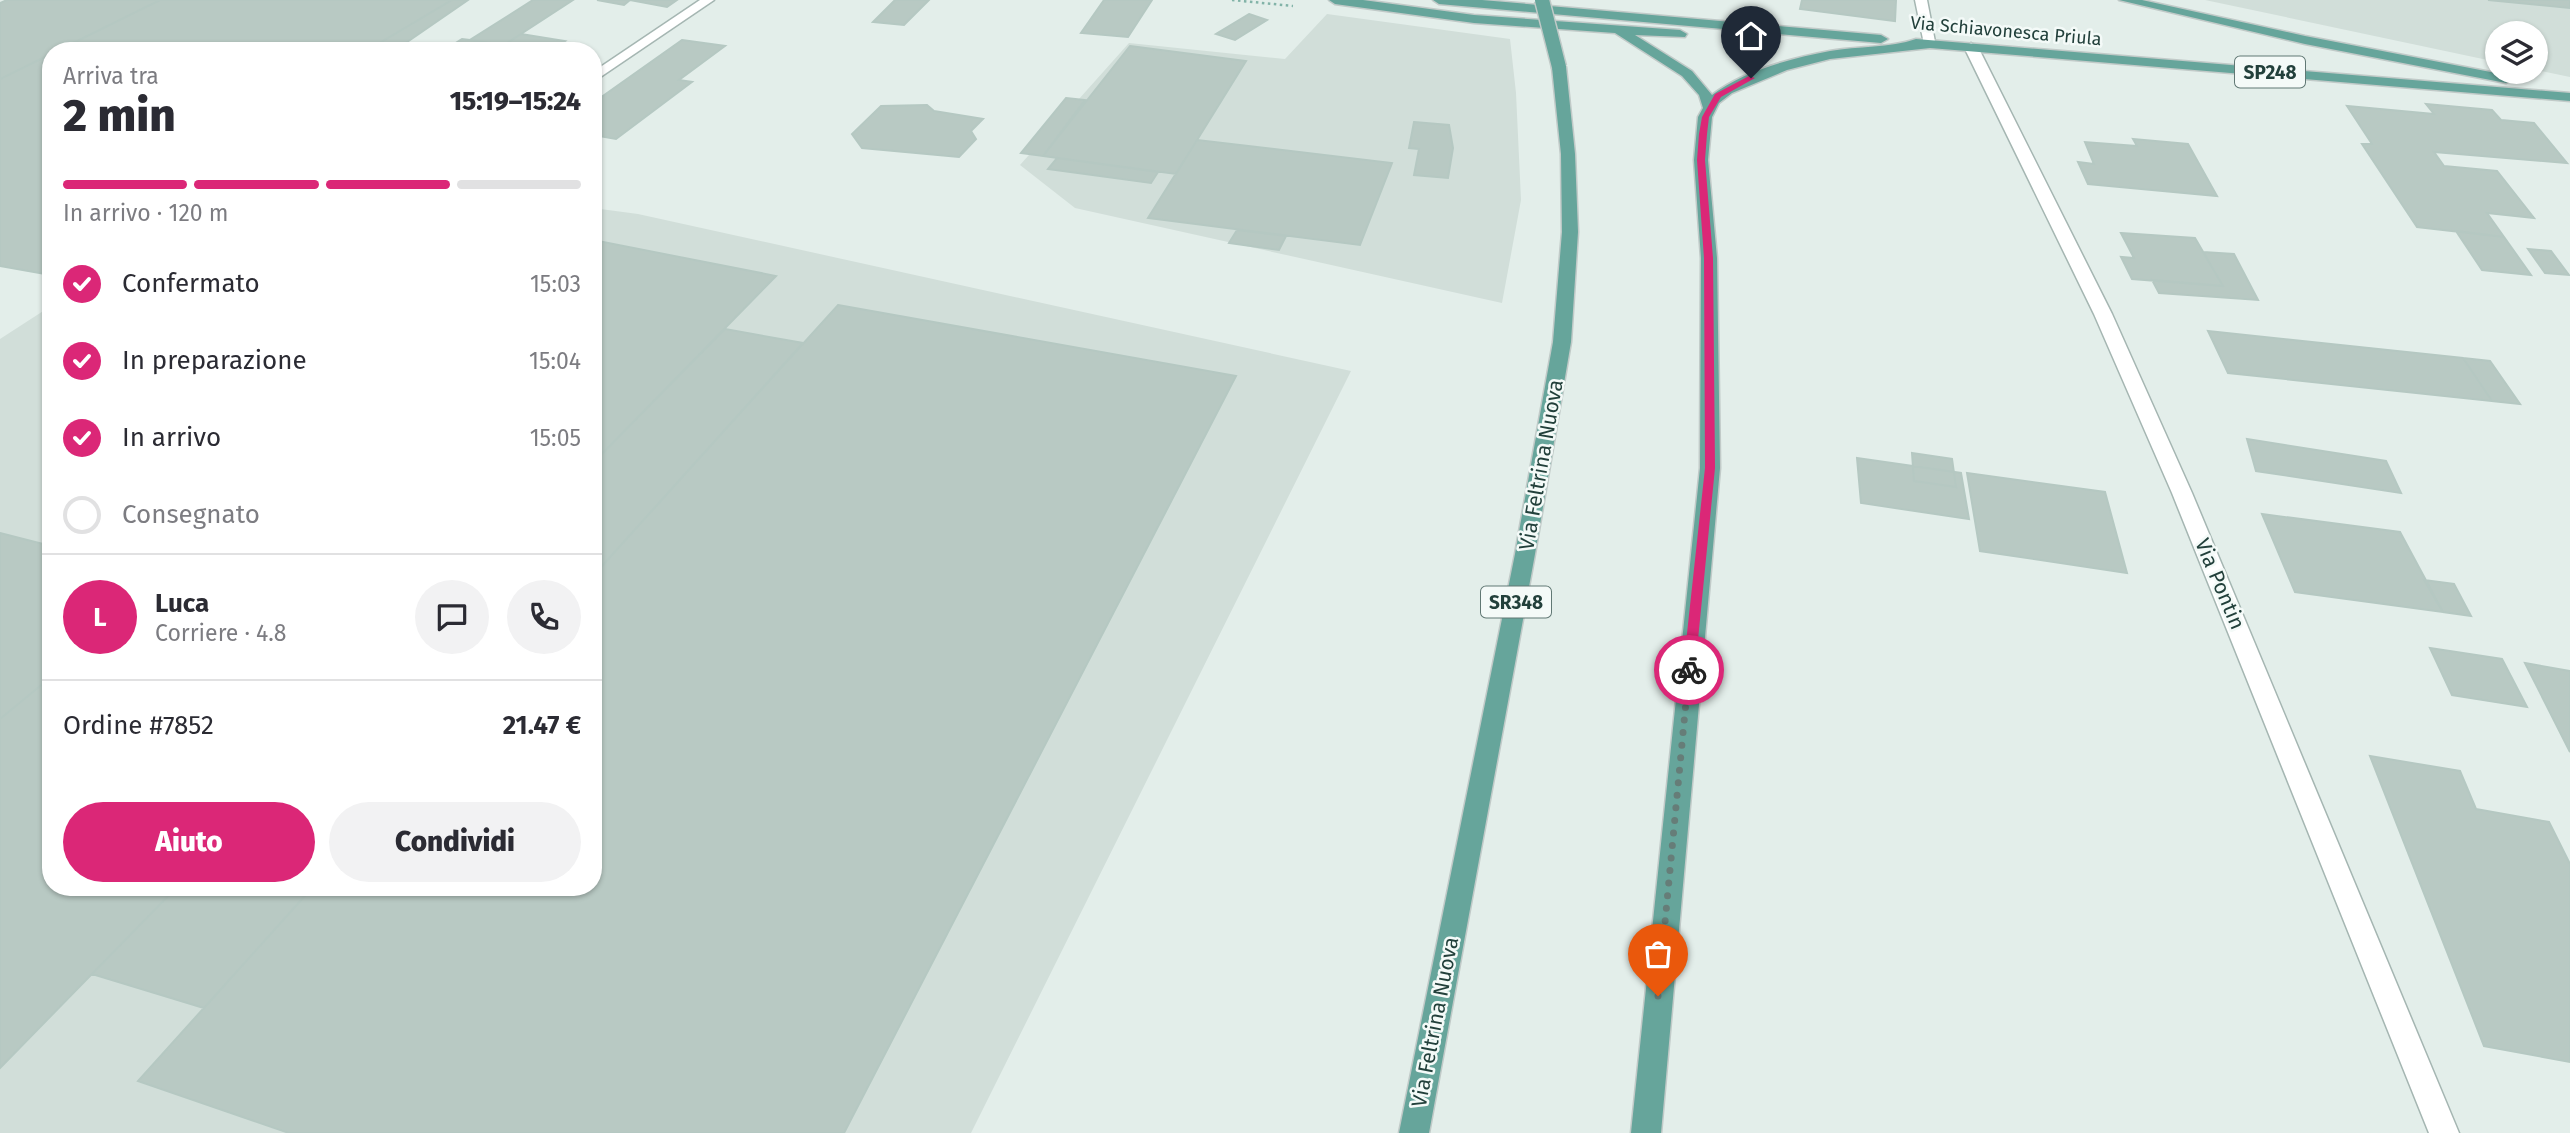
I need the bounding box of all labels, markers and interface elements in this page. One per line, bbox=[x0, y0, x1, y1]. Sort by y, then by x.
pin bbox=[1721, 6, 1781, 78]
street label: Via Schiavonesca Priula bbox=[1909, 12, 2103, 50]
icon: home bbox=[1732, 17, 1770, 55]
map controls bbox=[2485, 21, 2548, 84]
button: layers bbox=[2485, 21, 2548, 84]
road number: SP248 bbox=[2235, 57, 2305, 88]
text: Arriva tra bbox=[63, 62, 159, 90]
text: 15:19–15:24 bbox=[450, 86, 581, 117]
text: 2 min bbox=[63, 88, 176, 143]
text: In arrivo · 120 m bbox=[63, 199, 228, 227]
icon: check bbox=[63, 265, 101, 303]
text: Confermato bbox=[122, 268, 260, 299]
text: 15:03 bbox=[530, 270, 581, 298]
icon: check bbox=[63, 342, 101, 380]
text: In preparazione bbox=[122, 345, 307, 376]
text: 15:04 bbox=[529, 347, 581, 375]
street label: Via Feltrina Nuova bbox=[1513, 378, 1569, 552]
icon: check bbox=[63, 419, 101, 457]
text: In arrivo bbox=[122, 422, 221, 453]
text: 15:05 bbox=[530, 424, 581, 452]
text: Consegnato bbox=[122, 499, 260, 530]
street label: Via Pontin bbox=[2189, 534, 2251, 634]
button: chat bbox=[415, 580, 489, 654]
button: phone bbox=[507, 580, 581, 654]
road number: SR348 bbox=[1481, 586, 1551, 618]
text: Luca bbox=[155, 588, 209, 619]
text: L bbox=[93, 602, 107, 633]
text: Corriere · 4.8 bbox=[155, 619, 287, 647]
courier bbox=[1654, 635, 1724, 705]
icon: bike bbox=[1670, 651, 1708, 689]
text: Ordine #7852 bbox=[63, 710, 214, 741]
text: 21.47 € bbox=[503, 710, 581, 741]
button: Aiuto bbox=[63, 802, 315, 882]
button: Condividi bbox=[329, 802, 581, 882]
pin bbox=[1628, 924, 1688, 996]
street label: Via Feltrina Nuova bbox=[1406, 935, 1464, 1109]
icon: bag bbox=[1639, 935, 1677, 973]

